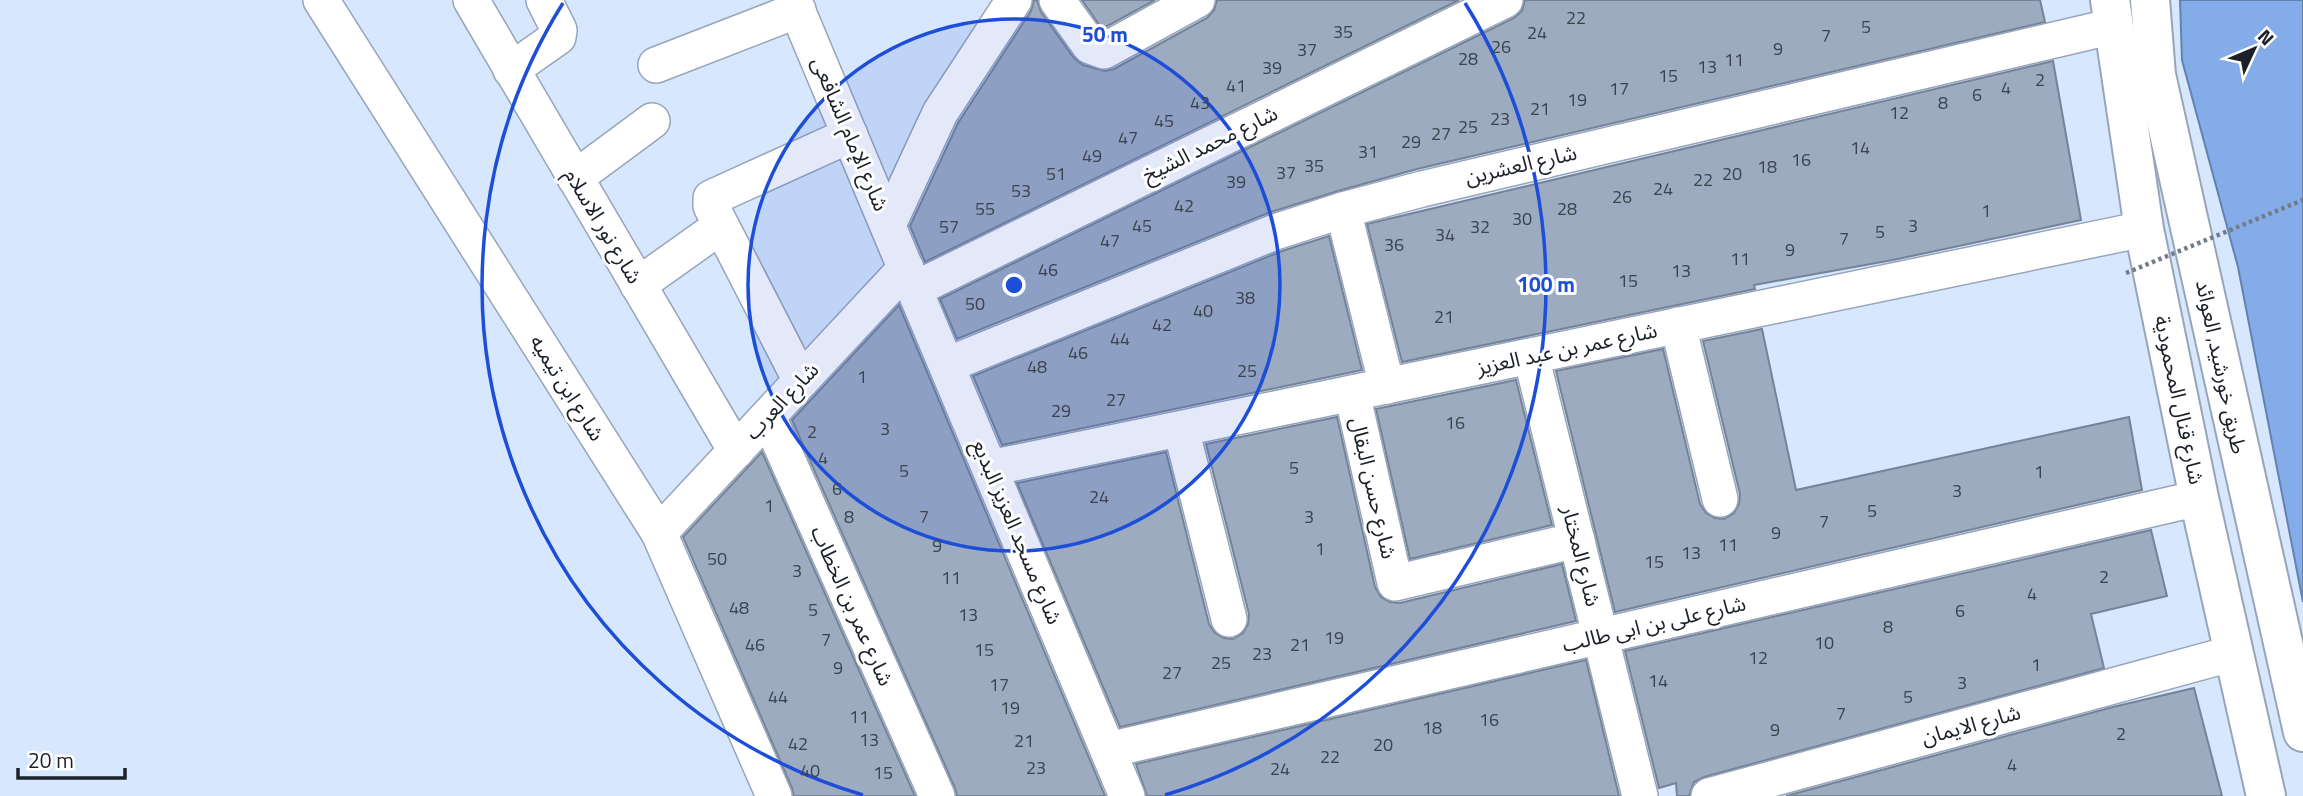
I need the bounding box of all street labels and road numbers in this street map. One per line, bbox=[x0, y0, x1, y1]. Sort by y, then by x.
street label: شارع الإمام الشافعى bbox=[803, 51, 898, 216]
street label: شارع محمد الشيخ bbox=[1136, 96, 1283, 190]
street label: شارع العشرين bbox=[1462, 136, 1580, 192]
street label: شارع نور الاسلام bbox=[556, 162, 651, 290]
street label: طريق خورشيد, العوائد bbox=[2188, 277, 2256, 457]
street label: شارع قنال المحمودية bbox=[2146, 312, 2214, 487]
street label: شارع عمر بن عبد العزيز bbox=[1472, 313, 1660, 383]
street label: شارع ابن تيميه bbox=[522, 328, 613, 447]
street label: شارع العرب bbox=[737, 354, 826, 446]
street label: شارع حسن البقال bbox=[1342, 414, 1406, 562]
street label: شارع مسجد العزيز البديع bbox=[964, 434, 1071, 629]
street label: شارع المختار bbox=[1554, 501, 1610, 610]
street label: شارع عمر بن الخطاب bbox=[803, 520, 903, 691]
street label: شارع على بن ابى طالب bbox=[1559, 586, 1749, 660]
street label: شارع الايمان bbox=[1917, 695, 2024, 753]

